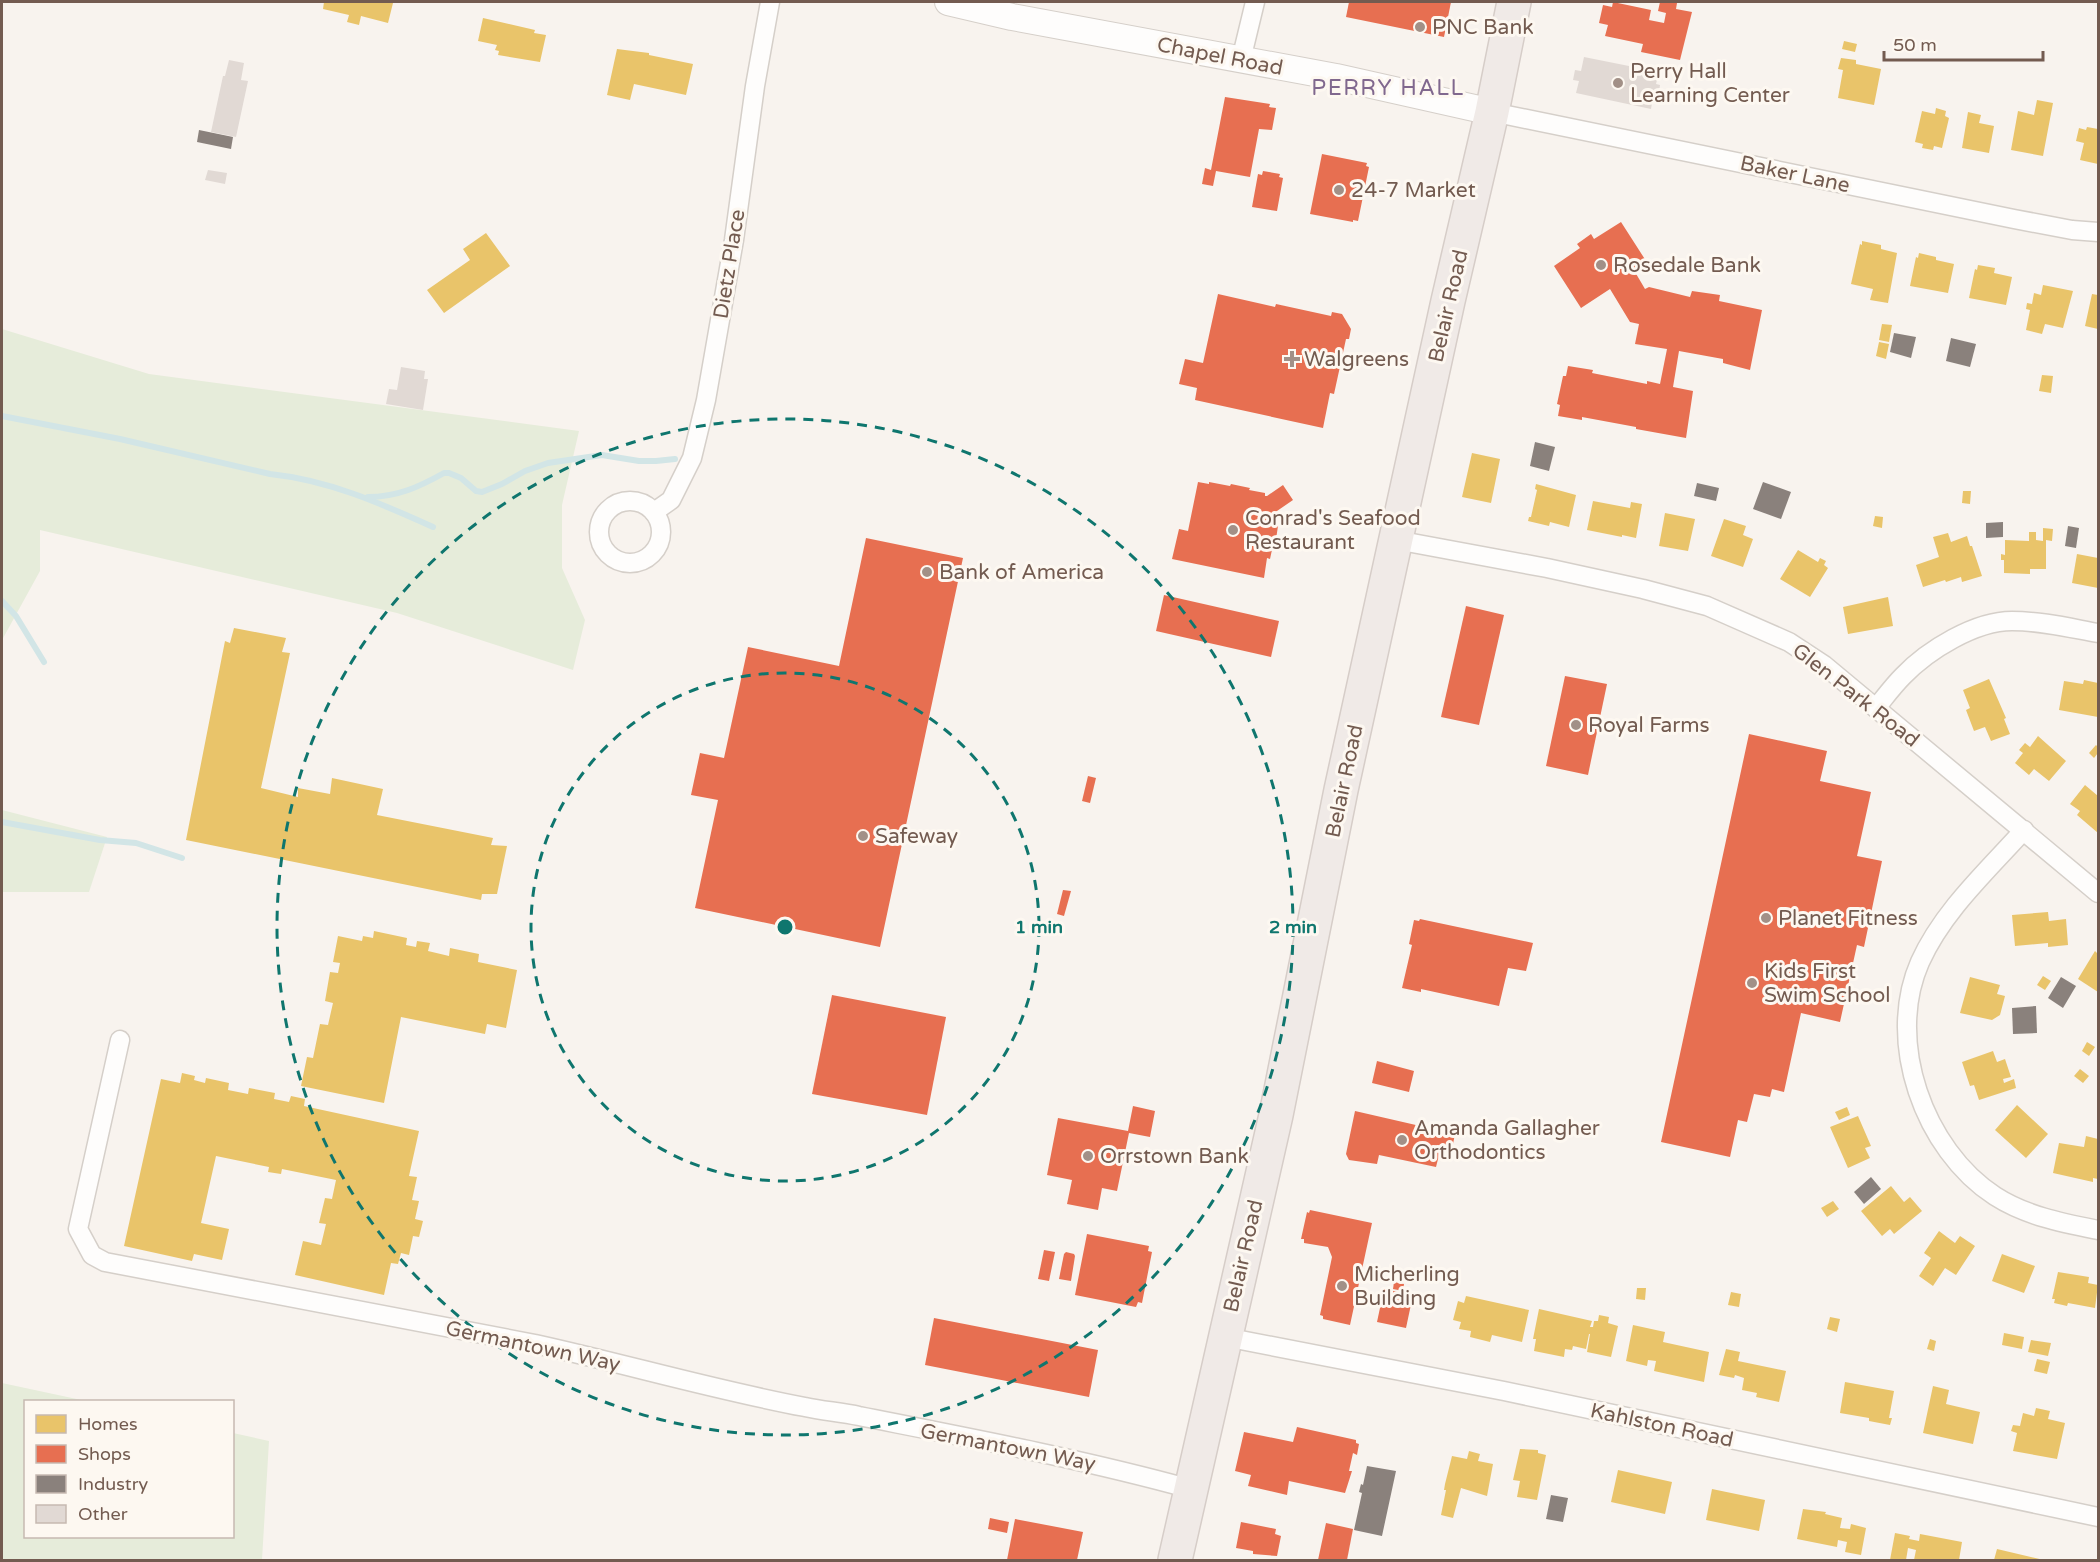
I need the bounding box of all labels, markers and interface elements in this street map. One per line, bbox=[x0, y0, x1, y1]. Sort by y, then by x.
place label: PNC Bank bbox=[1432, 15, 1534, 40]
marker: PNC Bank bbox=[1413, 20, 1427, 34]
scale bar bbox=[1884, 24, 2043, 62]
street label: Chapel Road bbox=[1155, 32, 1285, 81]
text: 50 m bbox=[1893, 34, 1937, 56]
place label: Perry Hall Learning Center bbox=[1630, 59, 1790, 108]
district label: PERRY HALL bbox=[1311, 75, 1465, 101]
marker: Perry Hall Learning Center bbox=[1611, 76, 1625, 90]
street label: Baker Lane bbox=[1738, 151, 1852, 198]
place label: 24-7 Market bbox=[1351, 178, 1476, 203]
marker: 24-7 Market bbox=[1332, 183, 1346, 197]
street label: Dietz Place bbox=[708, 207, 751, 321]
street label: Belair Road bbox=[1423, 247, 1474, 365]
place label: Rosedale Bank bbox=[1613, 253, 1761, 278]
marker: Rosedale Bank bbox=[1594, 258, 1608, 272]
place label: Walgreens bbox=[1304, 347, 1409, 372]
marker: Walgreens bbox=[1285, 352, 1299, 366]
place label: Conrad's Seafood Restaurant bbox=[1245, 506, 1421, 555]
marker: Conrad's Seafood Restaurant bbox=[1226, 523, 1240, 537]
place label: Bank of America bbox=[939, 560, 1104, 585]
marker: Bank of America bbox=[920, 565, 934, 579]
street label: Glen Park Road bbox=[1787, 638, 1924, 753]
place label: Royal Farms bbox=[1588, 713, 1710, 738]
marker: Royal Farms bbox=[1569, 718, 1583, 732]
street label: Belair Road bbox=[1320, 722, 1369, 840]
place label: Safeway bbox=[875, 824, 958, 849]
marker: Safeway bbox=[856, 829, 870, 843]
place label: Planet Fitness bbox=[1778, 906, 1918, 931]
marker: Planet Fitness bbox=[1759, 911, 1773, 925]
text: 1 min bbox=[1015, 916, 1063, 938]
text: 2 min bbox=[1269, 916, 1317, 938]
centre of rings bbox=[775, 917, 795, 937]
place label: Kids First Swim School bbox=[1764, 959, 1891, 1008]
marker: Kids First Swim School bbox=[1745, 976, 1759, 990]
place label: Amanda Gallagher Orthodontics bbox=[1414, 1116, 1600, 1165]
marker: Amanda Gallagher Orthodontics bbox=[1395, 1133, 1409, 1147]
place label: Orrstown Bank bbox=[1100, 1144, 1249, 1169]
marker: Orrstown Bank bbox=[1081, 1149, 1095, 1163]
street label: Belair Road bbox=[1218, 1197, 1269, 1315]
place label: Micherling Building bbox=[1354, 1262, 1460, 1311]
marker: Micherling Building bbox=[1335, 1279, 1349, 1293]
street label: Germantown Way bbox=[443, 1316, 623, 1377]
street label: Kahlston Road bbox=[1588, 1398, 1736, 1453]
legend bbox=[24, 1400, 234, 1538]
text: Homes bbox=[78, 1413, 138, 1435]
street label: Germantown Way bbox=[918, 1418, 1098, 1477]
text: Shops bbox=[78, 1443, 131, 1465]
text: Industry bbox=[78, 1473, 149, 1495]
text: Other bbox=[78, 1503, 128, 1525]

